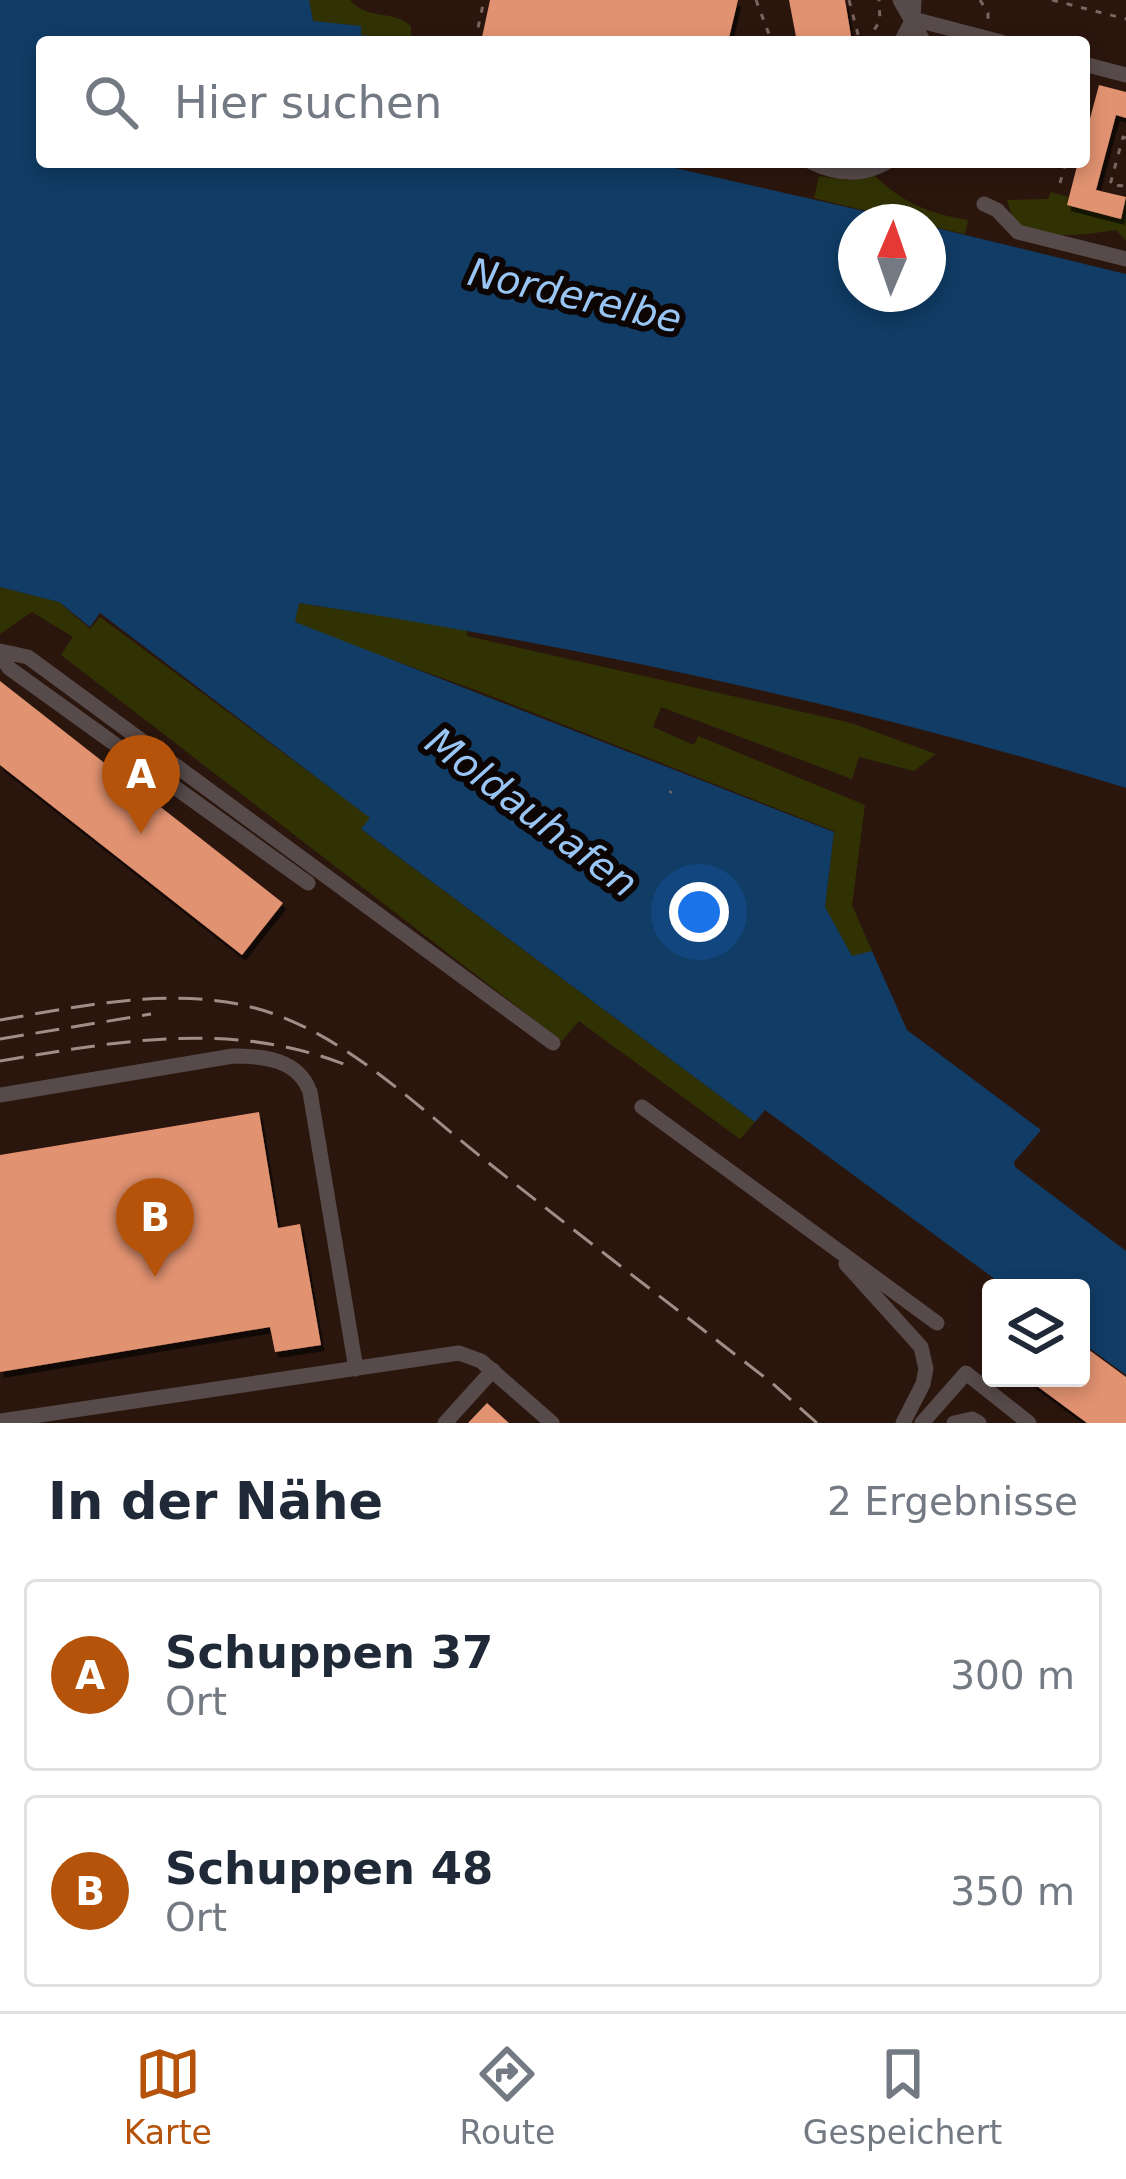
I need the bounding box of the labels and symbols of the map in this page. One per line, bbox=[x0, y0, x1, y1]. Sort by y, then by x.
north arrow bbox=[838, 204, 946, 312]
water label: Norderelbe bbox=[464, 249, 686, 342]
water label: Moldauhafen bbox=[417, 718, 646, 906]
pin: A bbox=[102, 735, 180, 834]
your location bbox=[669, 882, 729, 942]
pin: B bbox=[116, 1178, 194, 1277]

